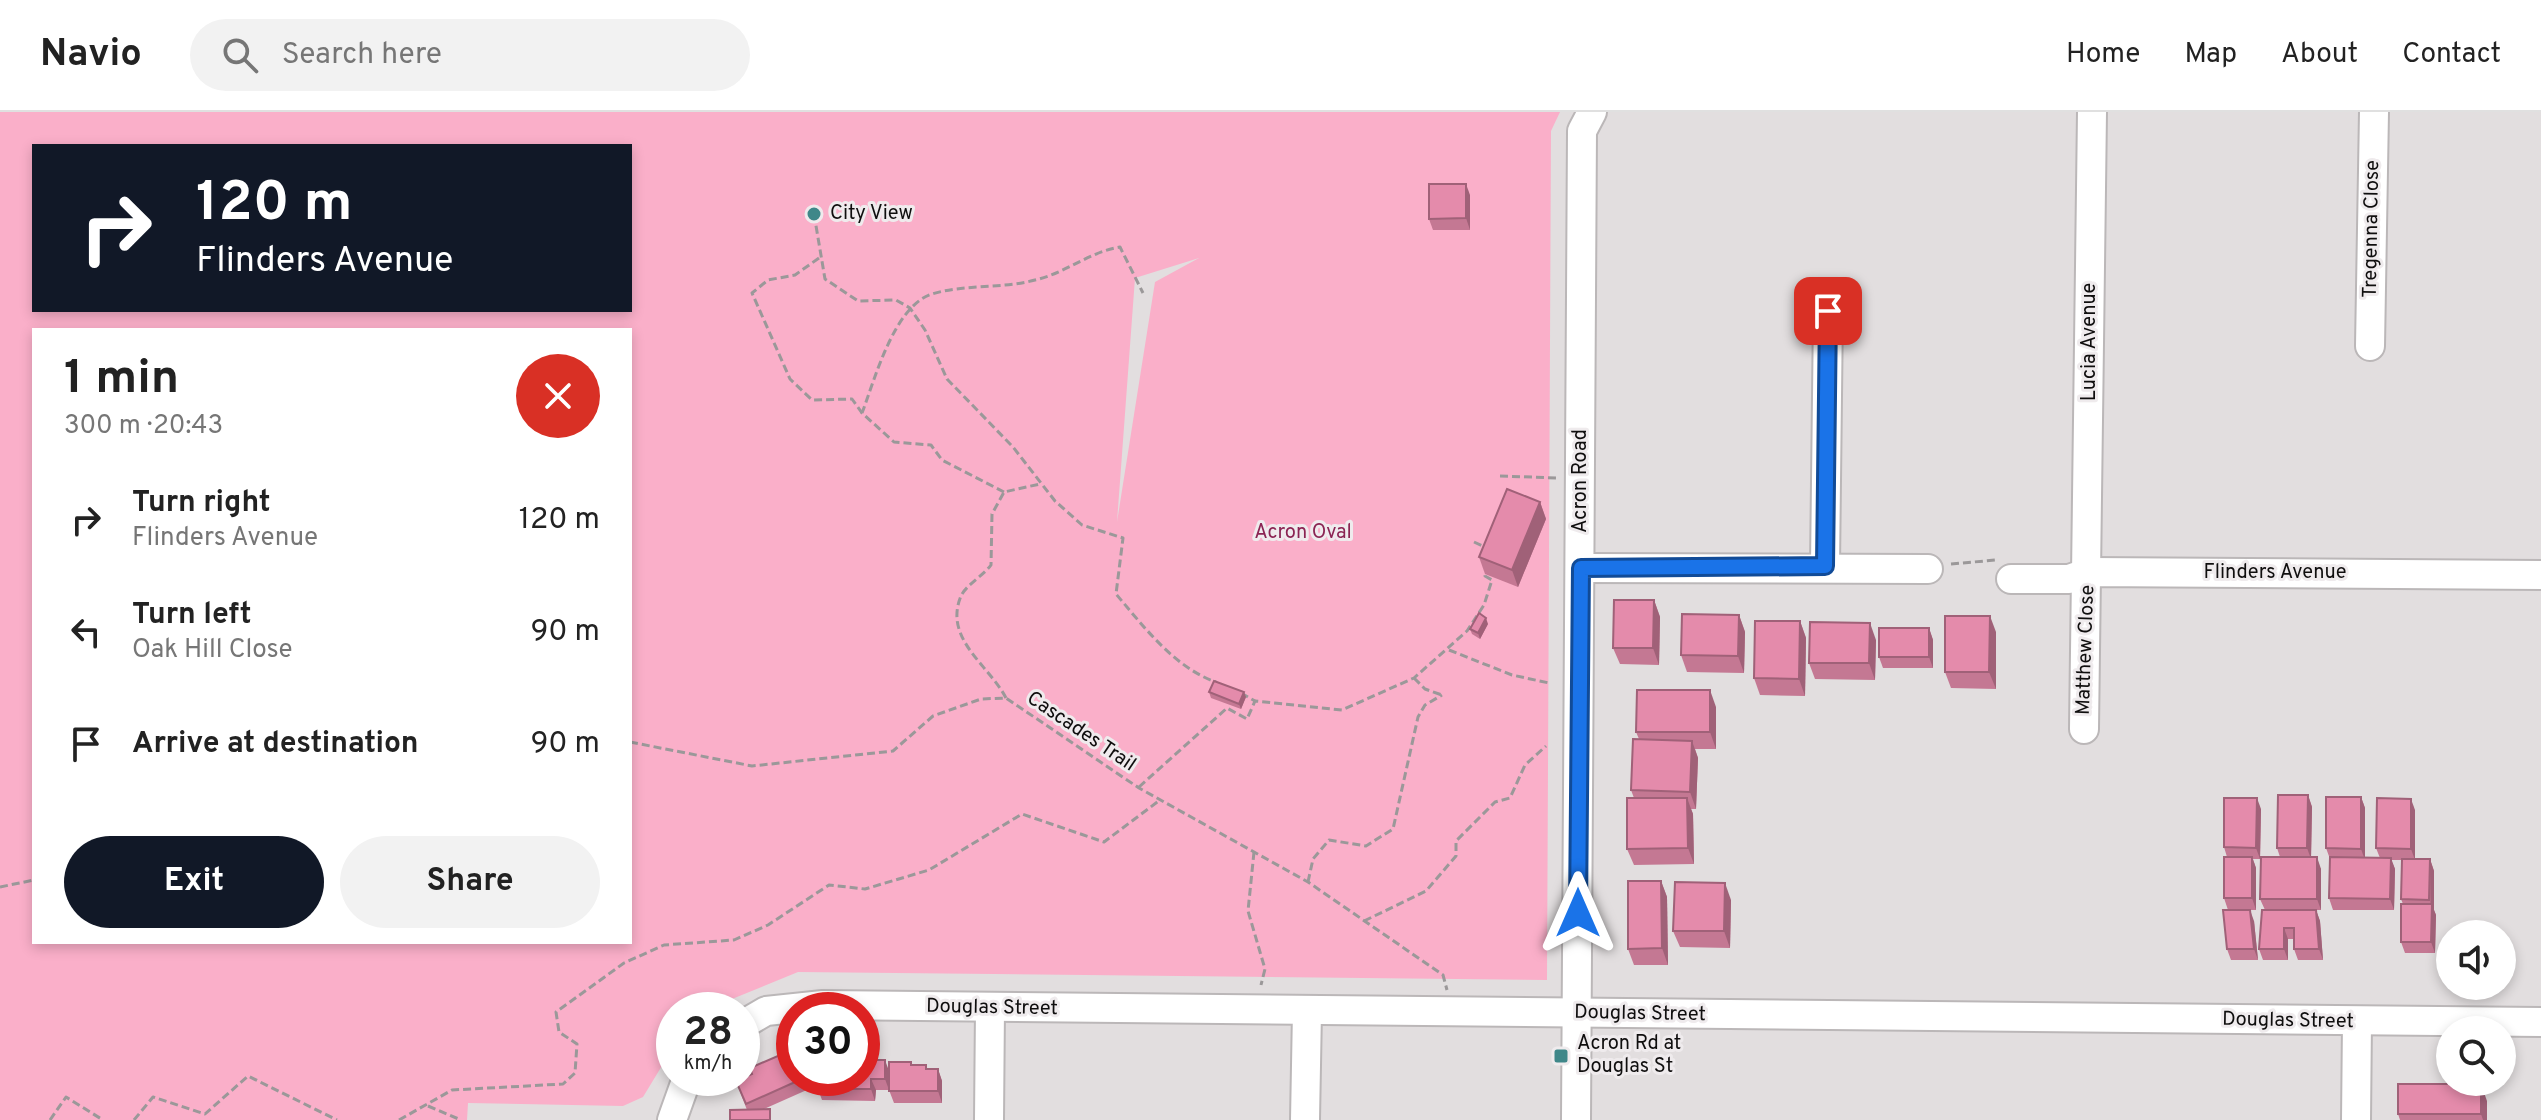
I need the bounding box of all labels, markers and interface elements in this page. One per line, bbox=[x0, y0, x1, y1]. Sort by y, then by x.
search box bbox=[190, 19, 750, 91]
text: Navio bbox=[40, 31, 142, 80]
icon: search bbox=[218, 33, 262, 77]
text: Search here bbox=[282, 37, 442, 74]
text: Home bbox=[2066, 37, 2140, 73]
text: Map bbox=[2184, 37, 2237, 73]
text: About bbox=[2281, 37, 2358, 73]
text: Contact bbox=[2402, 37, 2501, 73]
street label: Tregenna Close bbox=[2358, 160, 2386, 298]
text: 120 m bbox=[196, 170, 353, 240]
icon: right bbox=[64, 176, 168, 280]
place label: City View bbox=[830, 201, 913, 227]
marker: City View bbox=[805, 205, 823, 223]
text: Flinders Avenue bbox=[196, 239, 453, 285]
pin bbox=[1794, 277, 1862, 345]
street label: Lucia Avenue bbox=[2077, 283, 2103, 401]
icon: arrive bbox=[1806, 289, 1850, 333]
text: 1 min bbox=[64, 350, 179, 410]
button: close bbox=[516, 354, 600, 438]
text: 300 m · 20:43 bbox=[64, 410, 223, 443]
street label: Acron Road bbox=[1568, 429, 1594, 533]
text: Turn right bbox=[132, 485, 270, 522]
icon: right bbox=[64, 498, 108, 542]
text: 120 m bbox=[519, 502, 600, 539]
park label: Acron Oval bbox=[1254, 520, 1352, 546]
text: Flinders Avenue bbox=[132, 522, 318, 555]
street label: Flinders Avenue bbox=[2203, 560, 2347, 586]
street label: Matthew Close bbox=[2071, 584, 2101, 716]
text: Turn left bbox=[132, 597, 252, 634]
icon: left bbox=[64, 610, 108, 654]
text: 90 m bbox=[531, 614, 600, 651]
text: Oak Hill Close bbox=[132, 634, 292, 667]
street label: Cascades Trail bbox=[1021, 686, 1141, 778]
icon: arrive bbox=[64, 722, 108, 766]
text: Arrive at destination bbox=[132, 726, 418, 763]
text: 90 m bbox=[531, 726, 600, 763]
button: Exit bbox=[64, 836, 324, 928]
button: Share bbox=[340, 836, 600, 928]
position arrow bbox=[1536, 871, 1620, 955]
map controls bbox=[2436, 920, 2516, 1096]
button: sound bbox=[2436, 920, 2516, 1000]
speed limit sign: 30 bbox=[776, 992, 880, 1096]
street label: Douglas Street bbox=[926, 994, 1058, 1022]
street label: Douglas Street bbox=[1574, 1000, 1706, 1028]
street label: Douglas Street bbox=[2222, 1007, 2354, 1035]
text: 28 bbox=[683, 1009, 733, 1059]
button: search bbox=[2436, 1016, 2516, 1096]
place label: Acron Rd at Douglas St bbox=[1577, 1031, 1681, 1080]
marker: Acron Rd at Douglas St bbox=[1552, 1047, 1570, 1065]
text: km/h bbox=[684, 1051, 732, 1077]

